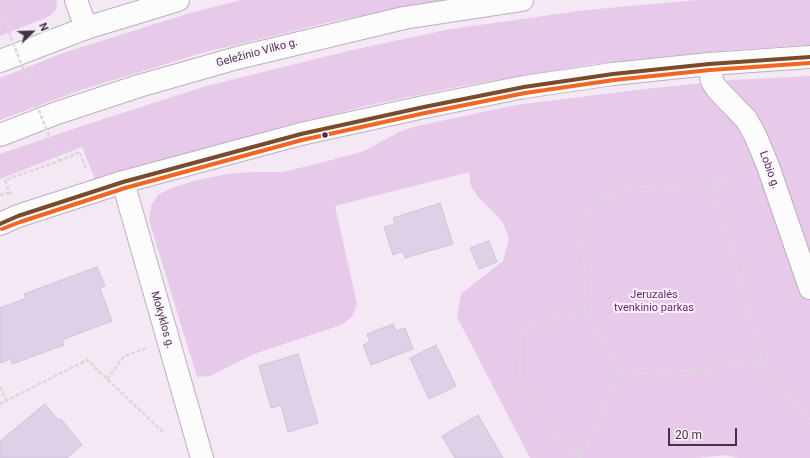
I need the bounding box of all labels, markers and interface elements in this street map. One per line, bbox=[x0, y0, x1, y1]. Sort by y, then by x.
north arrow bbox=[12, 12, 52, 52]
text: N bbox=[36, 21, 51, 33]
street label: Geležinio Vilko g. bbox=[215, 36, 299, 70]
unlabelled marker bbox=[320, 130, 330, 140]
street label: Lobio g. bbox=[756, 149, 782, 191]
park label: Jeruzalės tvenkinio parkas bbox=[614, 288, 694, 314]
street label: Mokyklos g. bbox=[148, 290, 176, 350]
scale bar bbox=[670, 420, 739, 446]
text: 20 m bbox=[675, 428, 702, 442]

